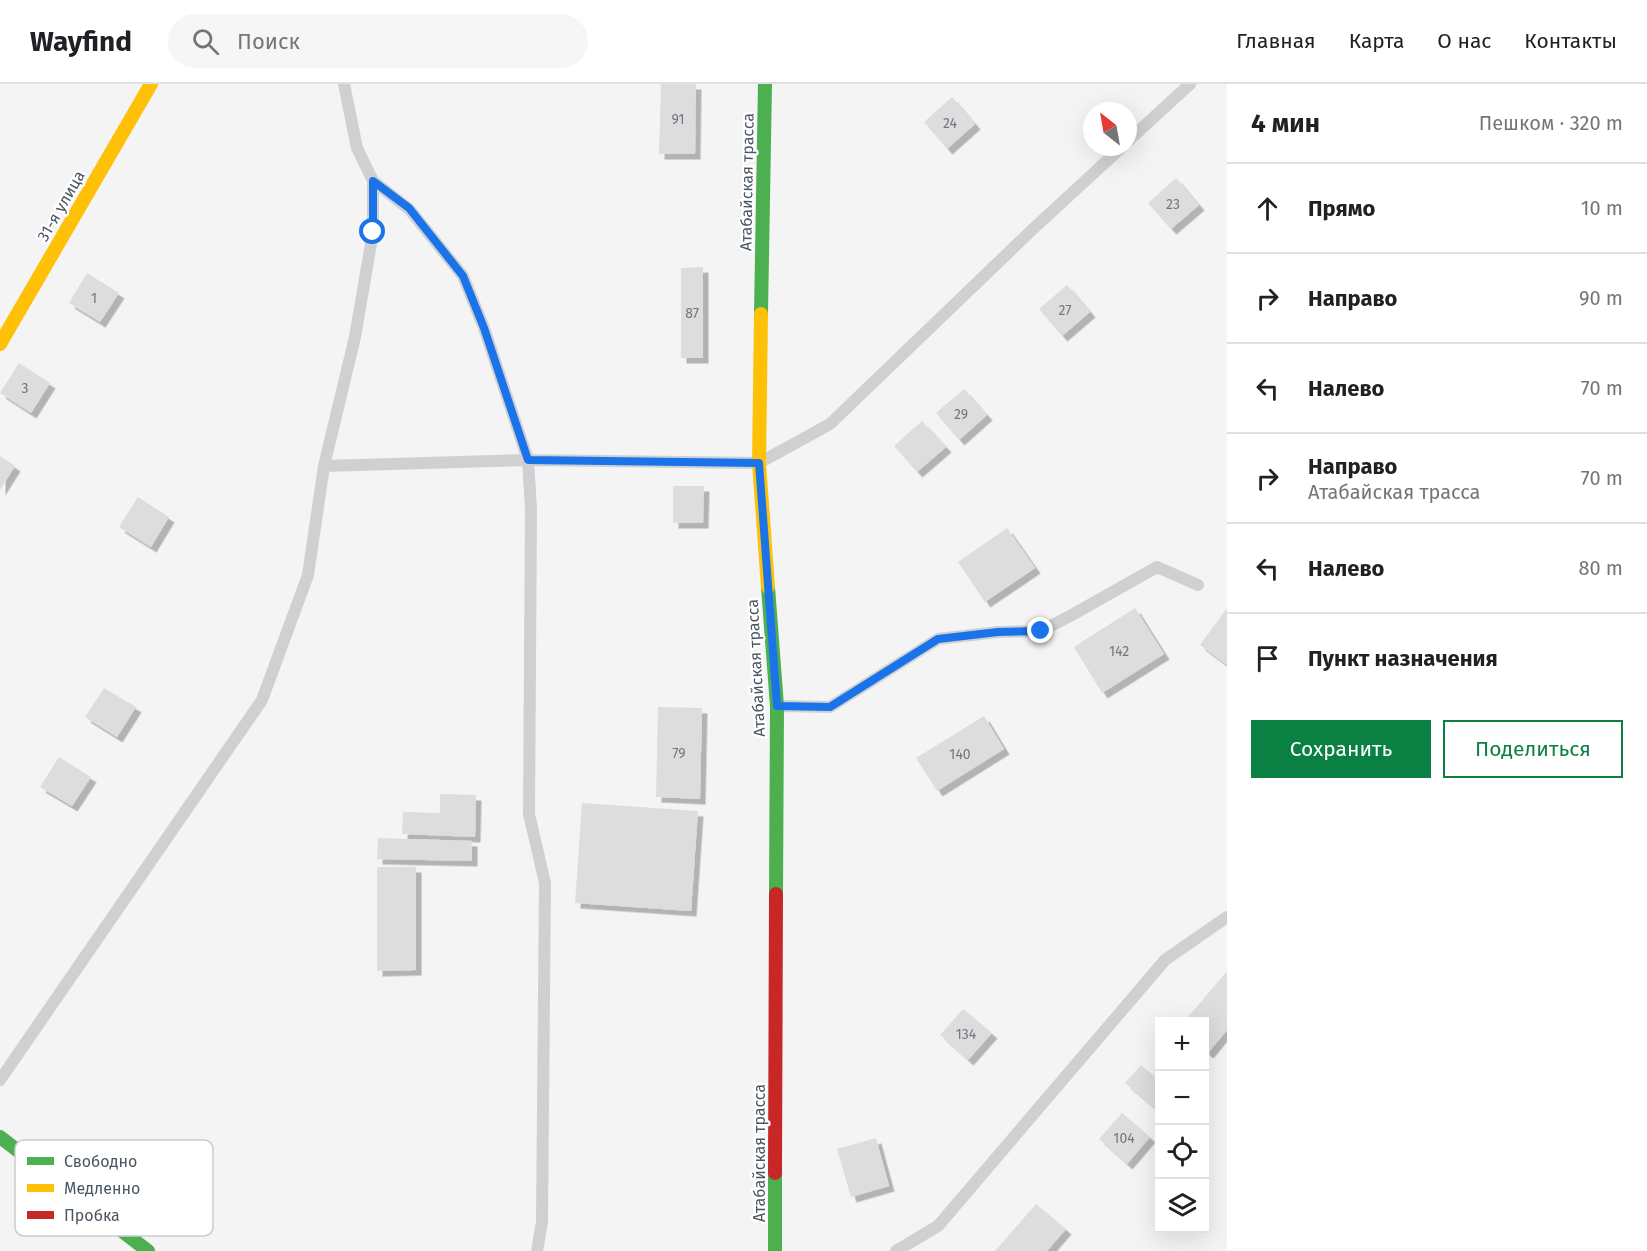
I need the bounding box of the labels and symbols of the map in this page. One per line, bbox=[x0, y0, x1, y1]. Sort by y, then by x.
north arrow bbox=[1083, 102, 1137, 156]
house number: 91 bbox=[671, 111, 685, 128]
street label: Атабайская трасса bbox=[736, 113, 758, 251]
house number: 24 bbox=[943, 115, 958, 132]
street label: 31-я улица bbox=[33, 167, 89, 245]
house number: 23 bbox=[1166, 196, 1180, 213]
route start bbox=[359, 218, 385, 244]
house number: 1 bbox=[91, 290, 97, 307]
house number: 27 bbox=[1058, 302, 1072, 319]
house number: 87 bbox=[685, 305, 699, 322]
house number: 3 bbox=[22, 380, 29, 397]
house number: 29 bbox=[954, 406, 968, 423]
street label: Атабайская трасса bbox=[743, 599, 769, 737]
route end bbox=[1027, 617, 1053, 643]
house number: 142 bbox=[1109, 643, 1129, 660]
house number: 79 bbox=[672, 745, 686, 762]
house number: 140 bbox=[949, 746, 971, 763]
house number: 134 bbox=[956, 1026, 977, 1043]
street label: Атабайская трасса bbox=[750, 1084, 769, 1222]
house number: 104 bbox=[1113, 1130, 1135, 1147]
legend bbox=[15, 1140, 213, 1236]
text: Свободно bbox=[64, 1152, 137, 1171]
text: Медленно bbox=[64, 1179, 140, 1198]
text: Пробка bbox=[64, 1206, 120, 1225]

